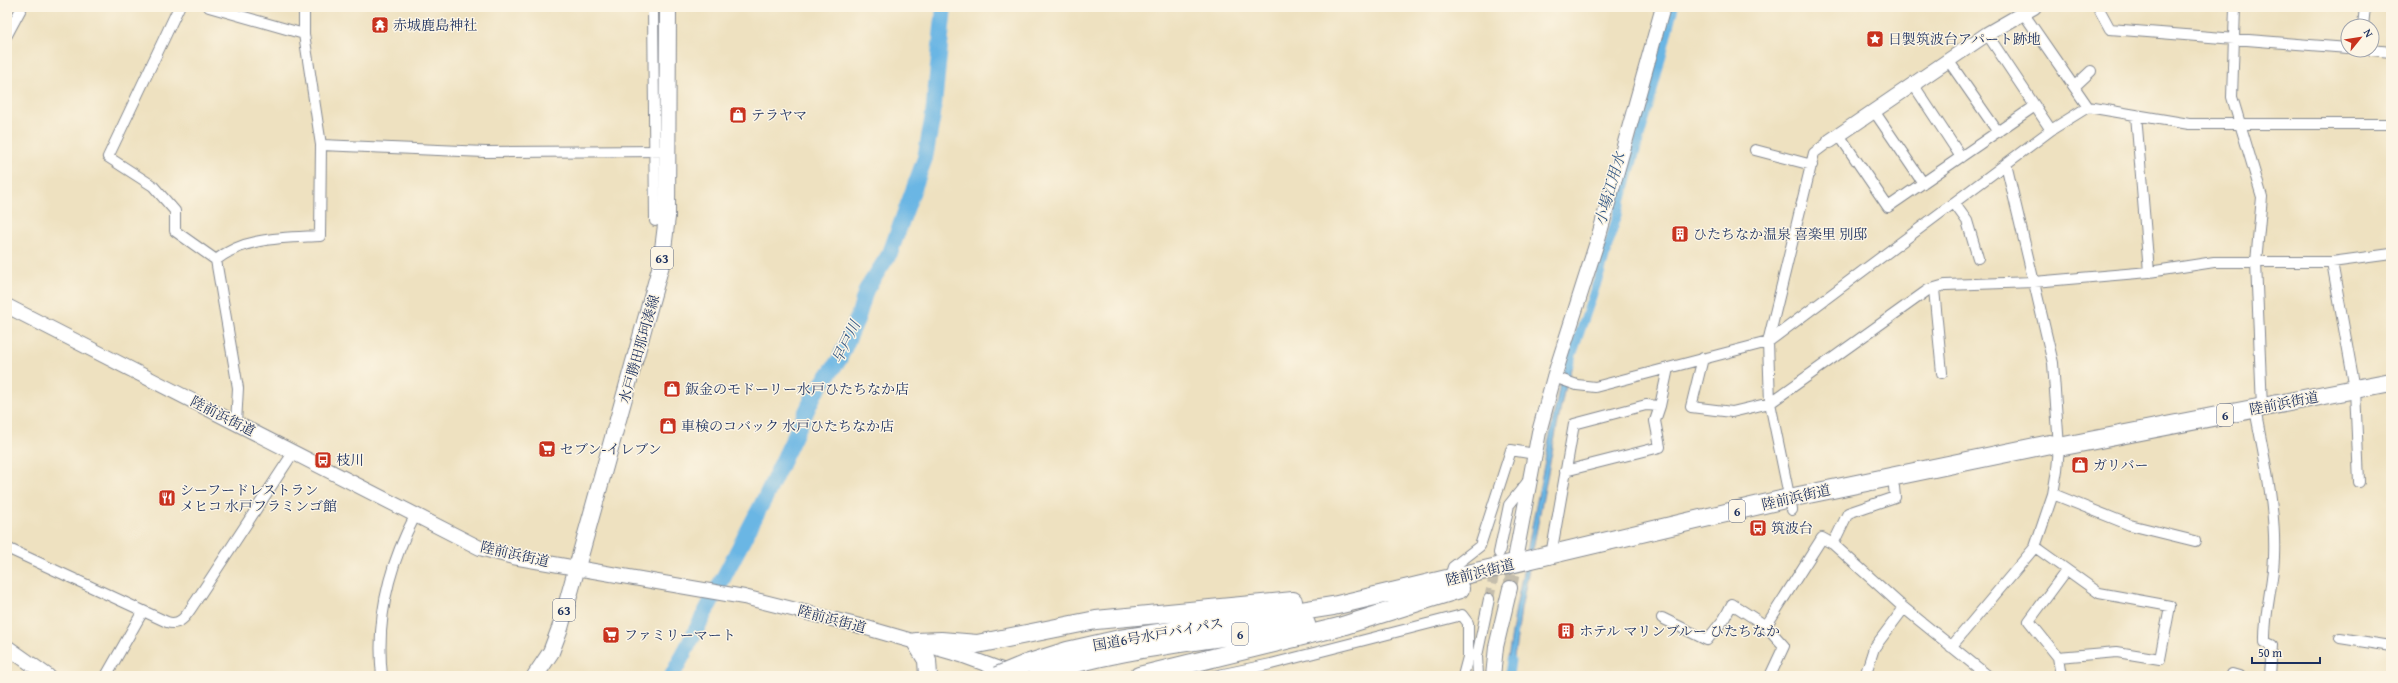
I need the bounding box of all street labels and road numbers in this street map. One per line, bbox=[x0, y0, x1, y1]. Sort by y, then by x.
road number: 63 bbox=[651, 247, 673, 269]
street label: 水戸勝田那珂湊線 bbox=[614, 292, 664, 406]
street label: 陸前浜街道 bbox=[2248, 387, 2320, 419]
street label: 陸前浜街道 bbox=[187, 391, 259, 441]
road number: 6 bbox=[2217, 404, 2233, 426]
street label: 陸前浜街道 bbox=[1760, 479, 1832, 515]
road number: 6 bbox=[1729, 500, 1745, 522]
street label: 陸前浜街道 bbox=[479, 536, 551, 572]
street label: 陸前浜街道 bbox=[1444, 554, 1516, 590]
road number: 63 bbox=[553, 599, 575, 621]
street label: 陸前浜街道 bbox=[796, 600, 868, 638]
street label: 国道6号水戸バイパス bbox=[1091, 613, 1225, 655]
road number: 6 bbox=[1232, 623, 1248, 645]

